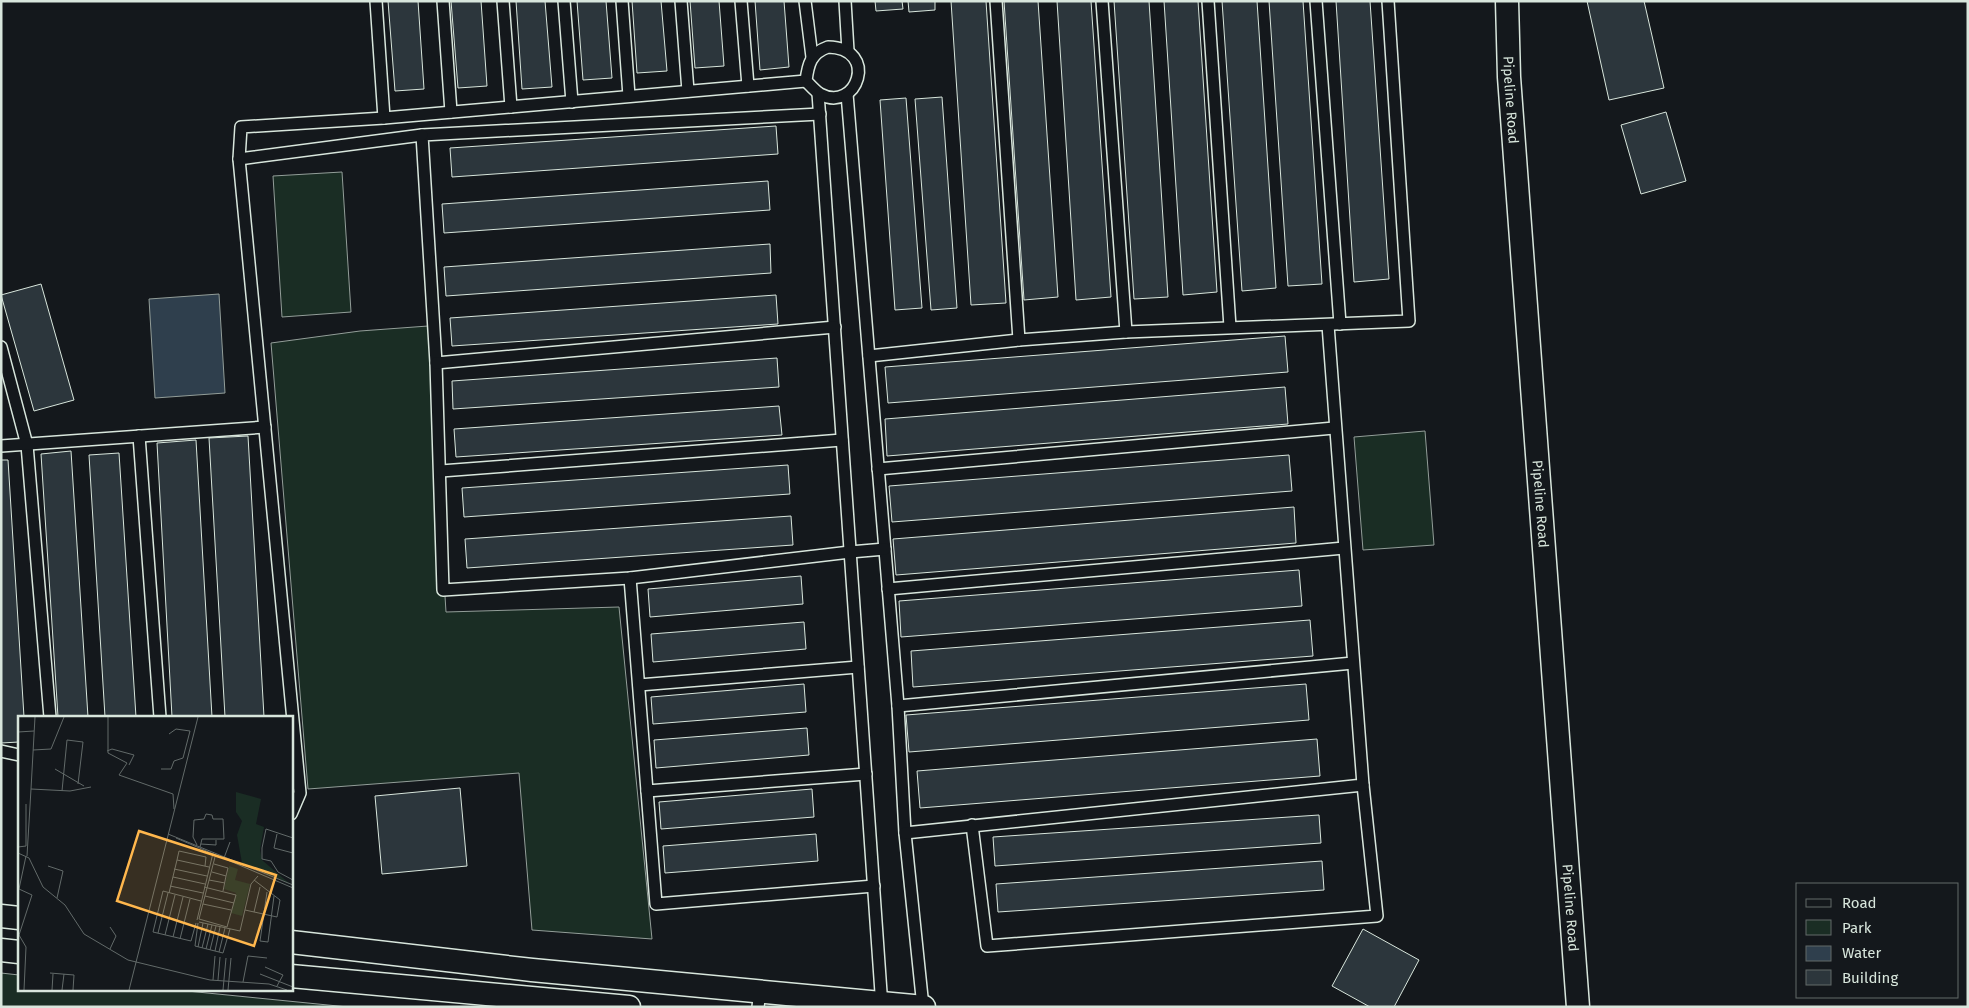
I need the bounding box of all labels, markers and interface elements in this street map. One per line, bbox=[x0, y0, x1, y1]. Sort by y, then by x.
street label: Pipeline Road bbox=[1499, 56, 1522, 144]
street label: Pipeline Road bbox=[1528, 459, 1552, 548]
inset map bbox=[18, 716, 292, 990]
street label: Pipeline Road bbox=[1558, 863, 1582, 952]
legend bbox=[1796, 883, 1959, 998]
text: Road bbox=[1842, 894, 1877, 912]
text: Park bbox=[1842, 919, 1872, 937]
text: Water bbox=[1842, 944, 1881, 962]
text: Building bbox=[1842, 969, 1898, 987]

